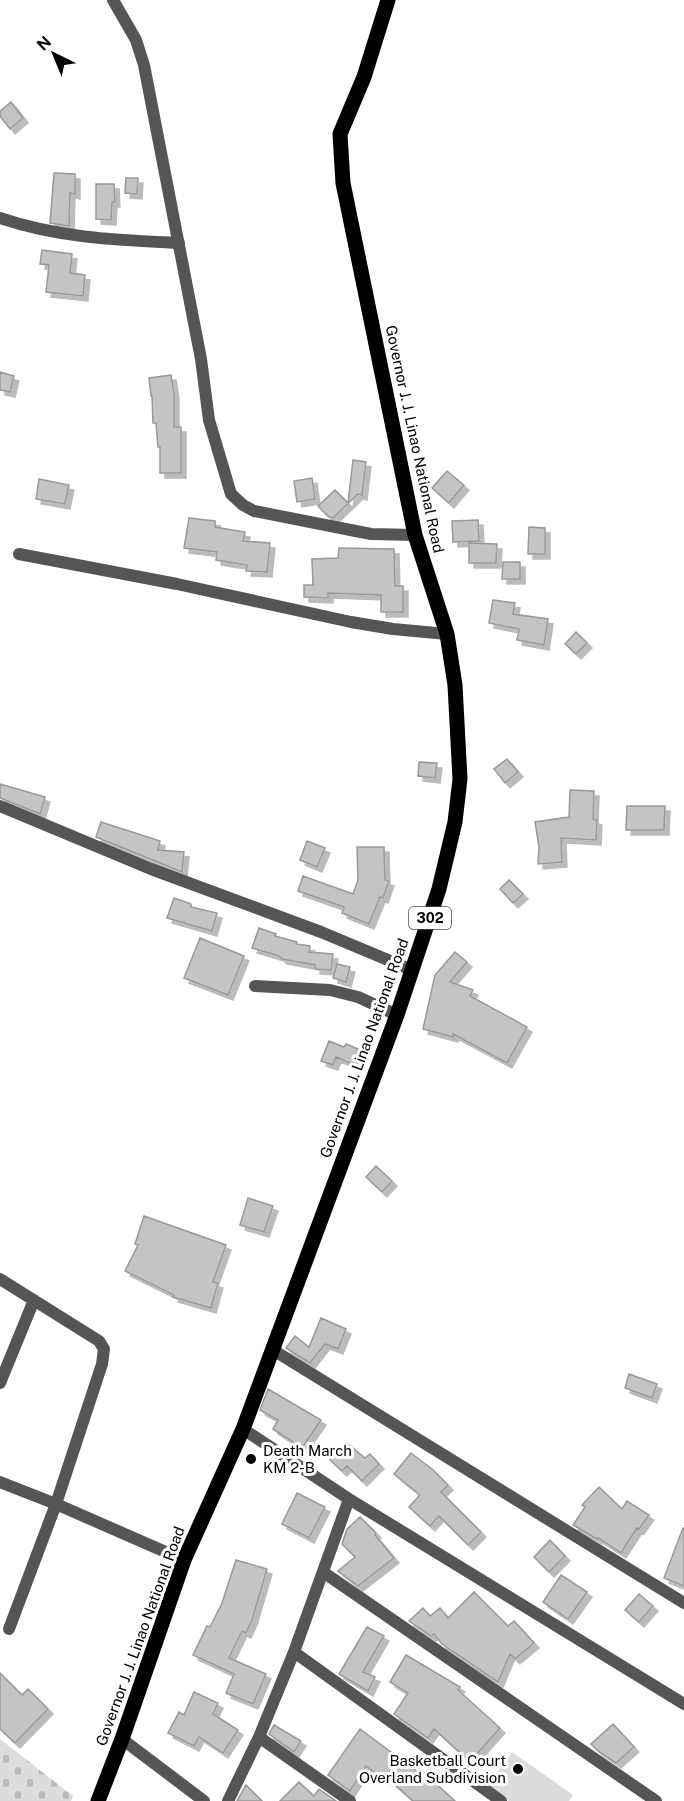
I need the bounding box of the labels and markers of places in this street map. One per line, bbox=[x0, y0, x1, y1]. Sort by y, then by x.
place label: Death March KM 2-B bbox=[263, 1442, 352, 1476]
marker: Death March KM 2-B bbox=[244, 1452, 258, 1466]
place label: Basketball Court Overland Subdivision bbox=[359, 1752, 506, 1786]
marker: Basketball Court Overland Subdivision bbox=[511, 1762, 525, 1776]

